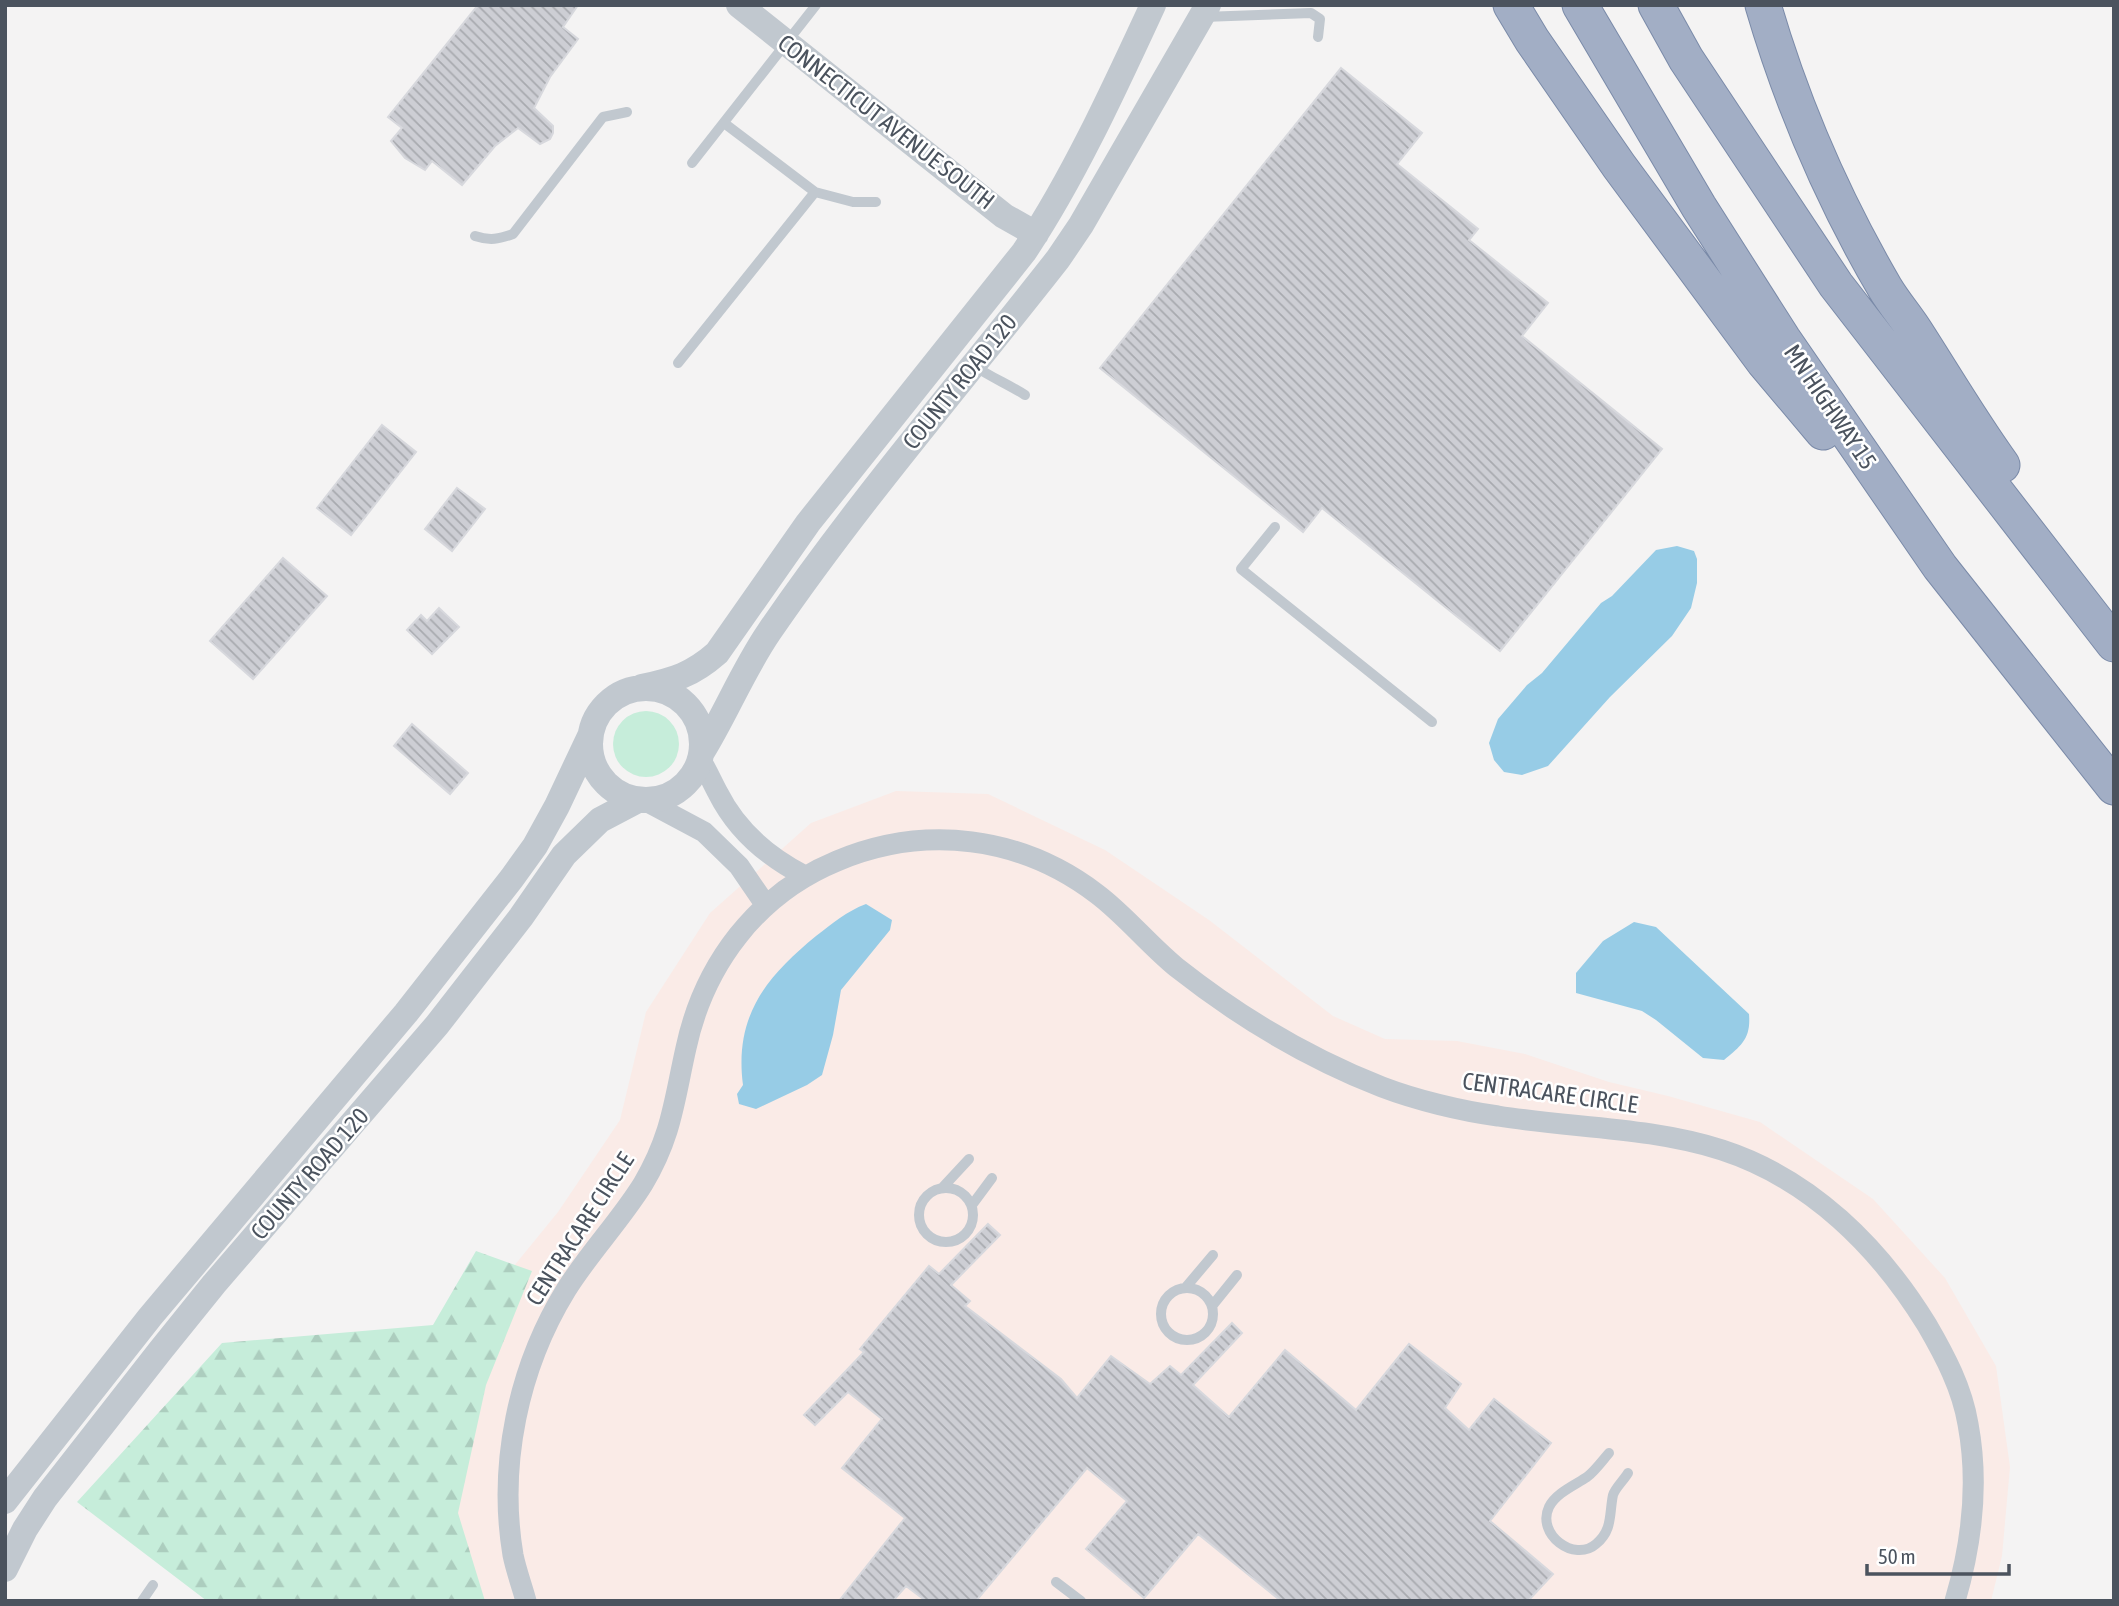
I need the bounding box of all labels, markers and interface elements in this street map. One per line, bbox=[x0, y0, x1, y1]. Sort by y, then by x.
street label: CONNECTICUT AVENUE SOUTH bbox=[773, 29, 1000, 214]
street label: COUNTY ROAD 120 bbox=[897, 309, 1022, 454]
street label: MN HIGHWAY 15 bbox=[1779, 339, 1882, 474]
street label: CENTRACARE CIRCLE bbox=[1461, 1067, 1639, 1118]
street label: COUNTY ROAD 120 bbox=[245, 1102, 374, 1245]
street label: CENTRACARE CIRCLE bbox=[520, 1147, 639, 1310]
scale bar bbox=[1867, 1532, 2009, 1576]
text: 50 m bbox=[1878, 1544, 1916, 1568]

